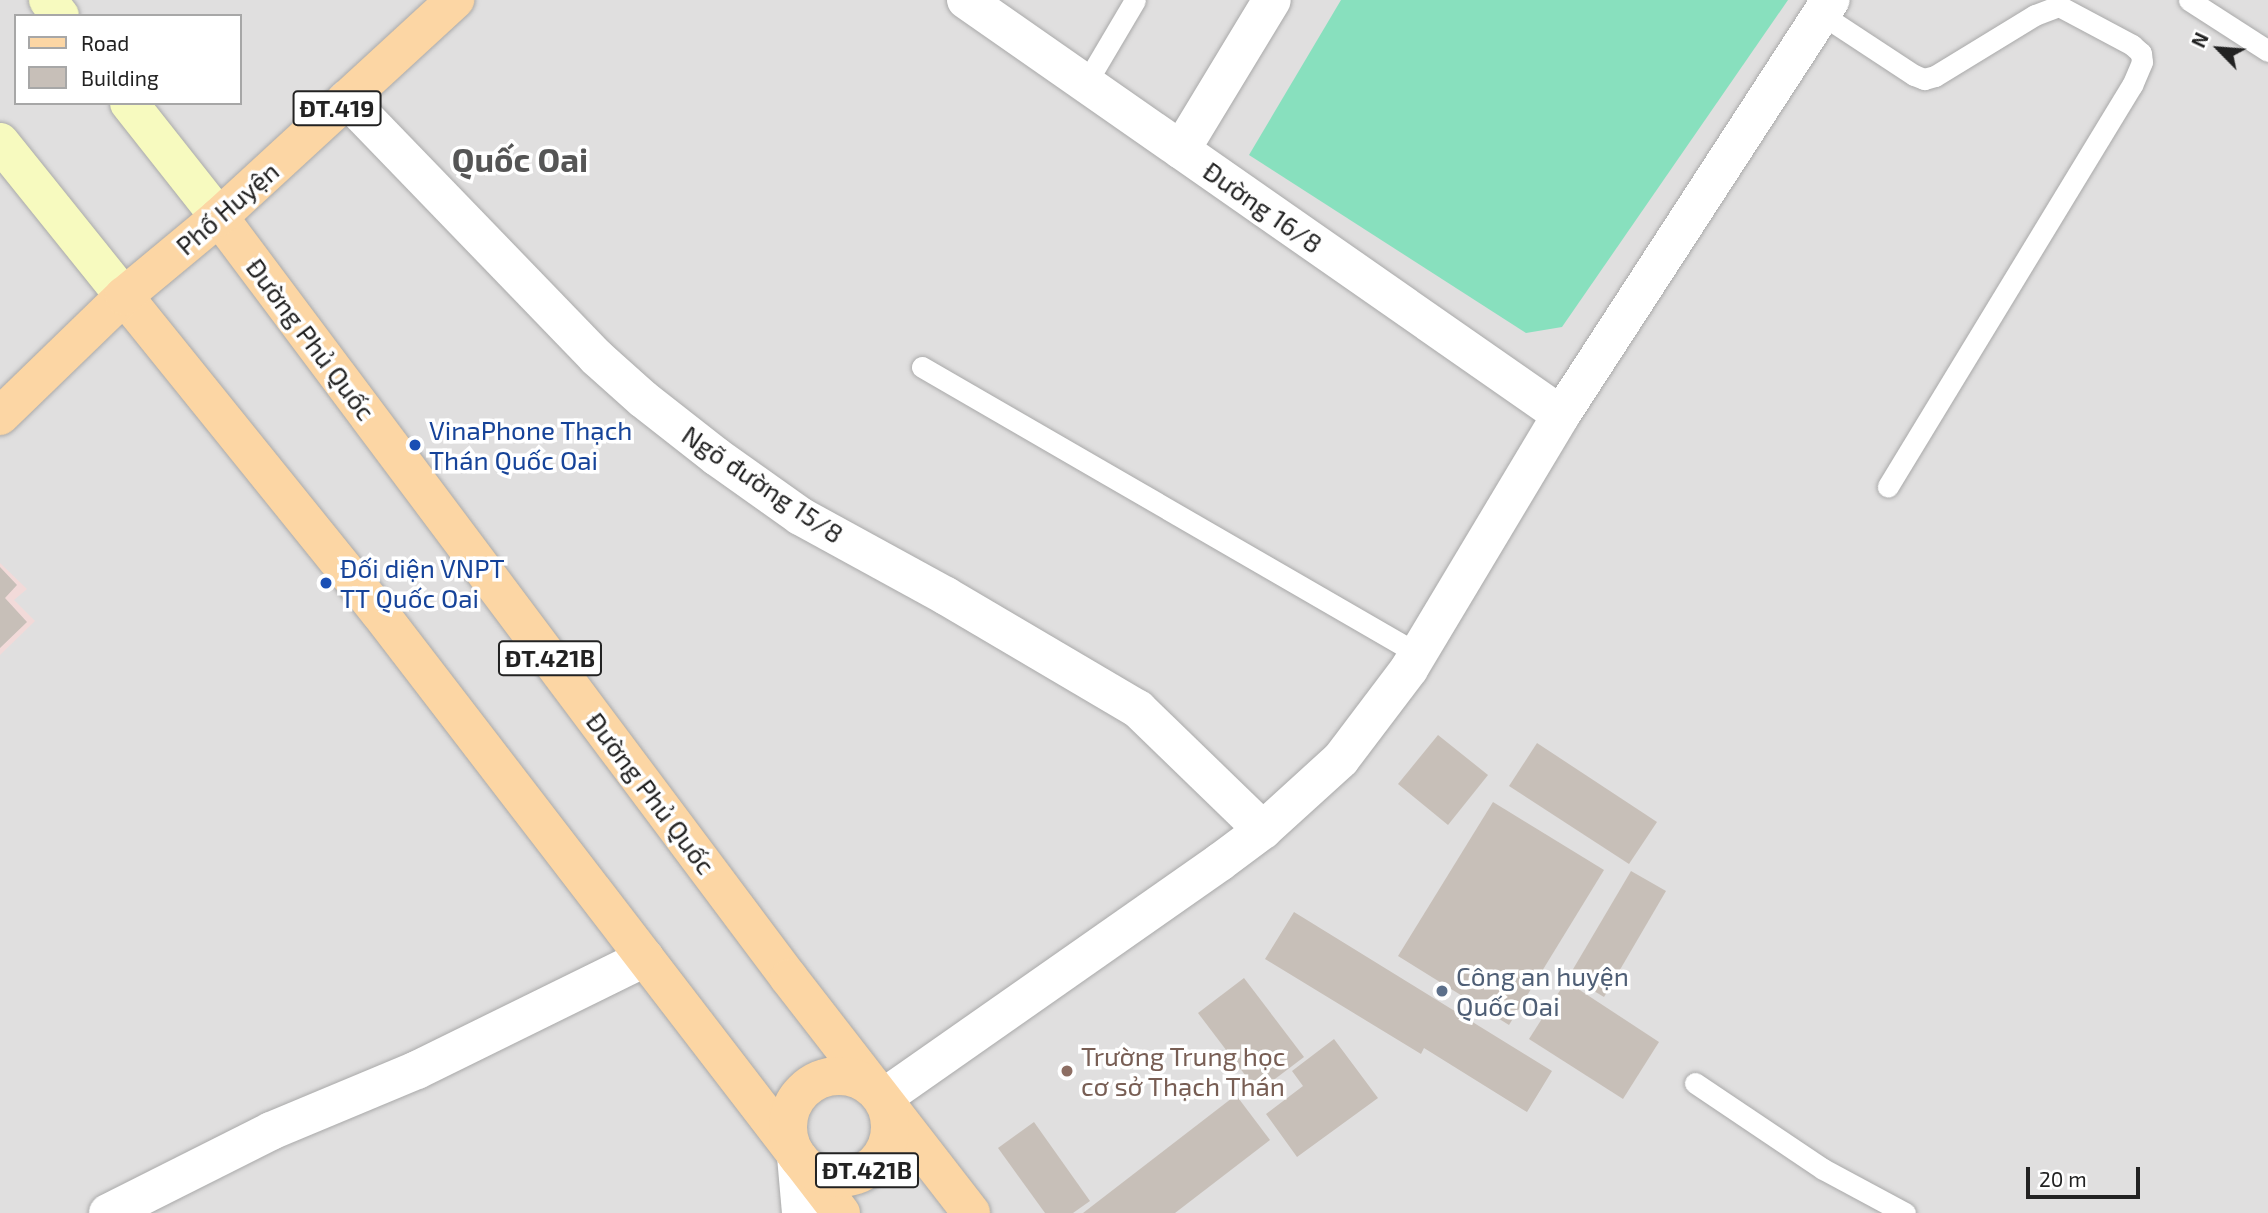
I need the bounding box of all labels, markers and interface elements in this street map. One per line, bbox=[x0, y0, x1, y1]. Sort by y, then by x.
legend bbox=[14, 14, 242, 105]
north arrow bbox=[2184, 14, 2254, 84]
text: N bbox=[2186, 29, 2213, 51]
text: Road bbox=[81, 30, 129, 55]
text: Building bbox=[81, 65, 159, 90]
road number: ĐT.419 bbox=[292, 88, 382, 128]
district label: Quốc Oai bbox=[452, 140, 588, 180]
street label: Phố Huyện bbox=[169, 155, 285, 261]
street label: Đường 16/8 bbox=[1198, 155, 1328, 259]
street label: Đường Phủ Quốc bbox=[240, 252, 382, 426]
place label: VinaPhone Thạch Thán Quốc Oai bbox=[429, 414, 633, 476]
street label: Ngõ đường 15/8 bbox=[677, 419, 849, 549]
marker: VinaPhone Thạch Thán Quốc Oai bbox=[407, 437, 423, 453]
place label: Đối diện VNPT TT Quốc Oai bbox=[340, 552, 505, 614]
marker: Đối diện VNPT TT Quốc Oai bbox=[318, 575, 334, 591]
road number: ĐT.421B bbox=[498, 638, 602, 678]
street label: Đường Phủ Quốc bbox=[580, 706, 722, 880]
place label: Công an huyện Quốc Oai bbox=[1456, 960, 1629, 1021]
marker: Công an huyện Quốc Oai bbox=[1434, 983, 1450, 999]
place label: Trường Trung học cơ sở Thạch Thán bbox=[1081, 1040, 1286, 1102]
marker: Trường Trung học cơ sở Thạch Thán bbox=[1059, 1063, 1075, 1079]
road number: ĐT.421B bbox=[814, 1150, 920, 1190]
scale bar bbox=[2030, 1154, 2144, 1198]
text: 20 m bbox=[2039, 1166, 2087, 1191]

